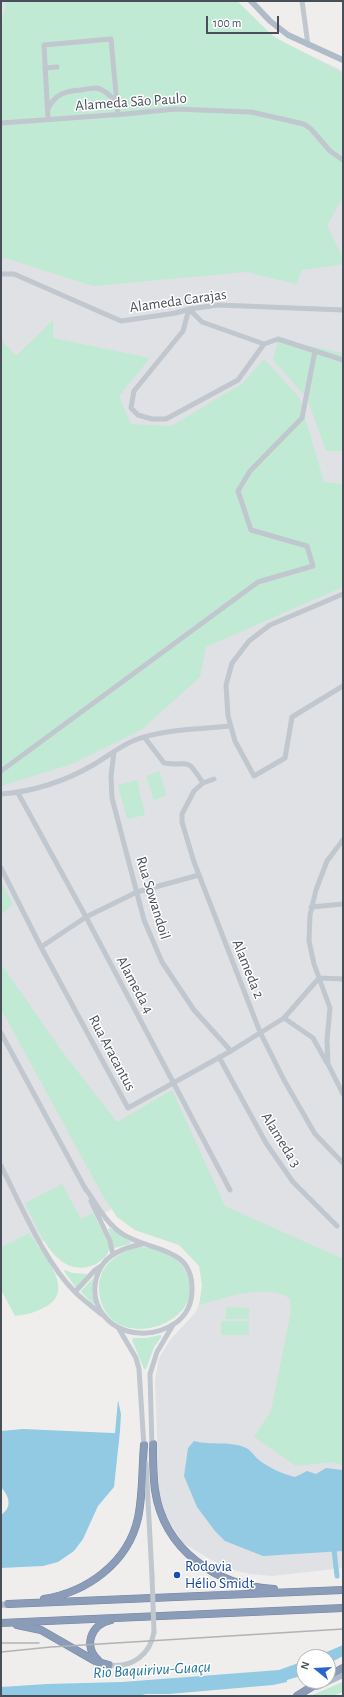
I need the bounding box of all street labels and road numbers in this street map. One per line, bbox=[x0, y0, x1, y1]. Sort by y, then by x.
street label: Alameda São Paulo bbox=[75, 89, 187, 115]
street label: Alameda Carajas bbox=[128, 285, 228, 317]
street label: Rua Sowandoil bbox=[132, 854, 174, 942]
street label: Alameda 2 bbox=[228, 937, 268, 1001]
street label: Alameda 4 bbox=[112, 953, 158, 1017]
street label: Rua Aracantus bbox=[84, 1012, 140, 1094]
street label: Alameda 3 bbox=[257, 1109, 305, 1171]

